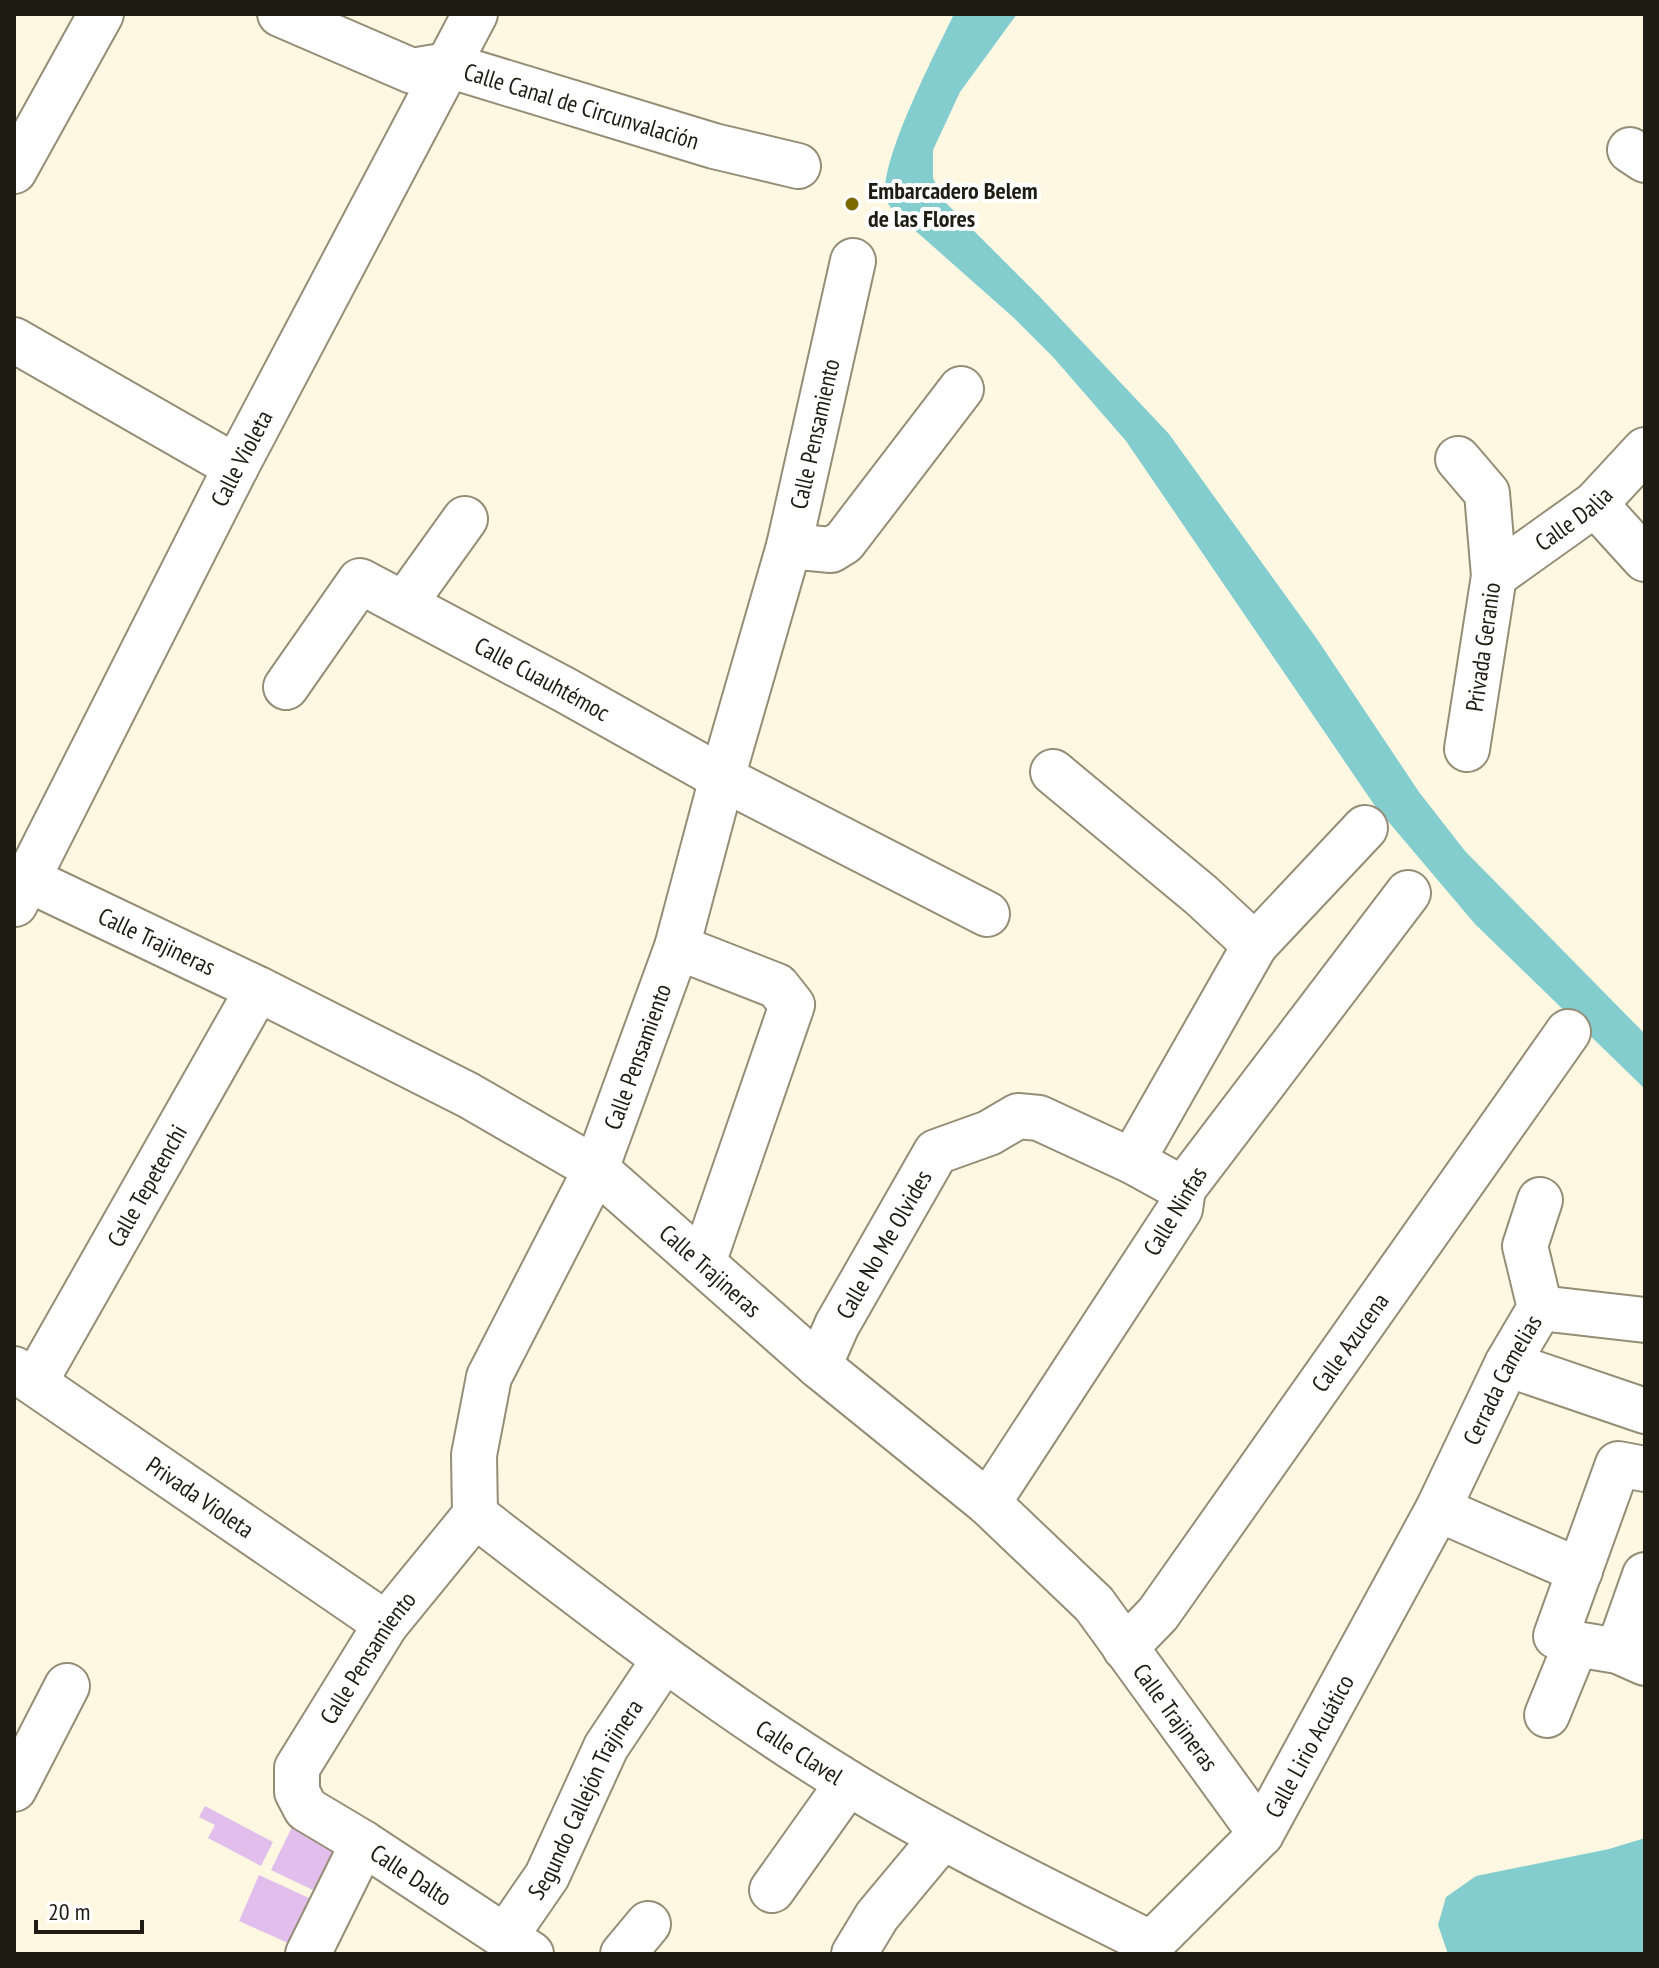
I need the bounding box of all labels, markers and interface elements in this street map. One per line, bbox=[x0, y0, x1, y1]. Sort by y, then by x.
street label: Calle Canal de Circunvalación bbox=[460, 55, 703, 156]
place label: Embarcadero Belem de las Flores bbox=[868, 175, 1038, 234]
marker: Embarcadero Belem de las Flores bbox=[843, 195, 861, 213]
street label: Calle Pensamiento bbox=[782, 356, 846, 512]
street label: Calle Violeta bbox=[203, 405, 279, 511]
street label: Calle Dalia bbox=[1529, 480, 1619, 558]
street label: Privada Geranio bbox=[1459, 580, 1507, 714]
street label: Calle Cuauhtémoc bbox=[469, 629, 616, 728]
street label: Calle Trajineras bbox=[93, 900, 221, 982]
street label: Calle Pensamiento bbox=[596, 979, 678, 1134]
street label: Calle Tepetenchi bbox=[100, 1119, 193, 1252]
street label: Calle Ninfas bbox=[1136, 1161, 1214, 1261]
street label: Calle No Me Olvides bbox=[828, 1164, 938, 1324]
street label: Calle Trajineras bbox=[653, 1217, 768, 1324]
street label: Calle Azucena bbox=[1304, 1287, 1395, 1398]
street label: Cerrada Camelias bbox=[1455, 1309, 1548, 1450]
street label: Privada Violeta bbox=[141, 1449, 260, 1545]
street label: Calle Pensamiento bbox=[312, 1585, 422, 1730]
street label: Calle Trajineras bbox=[1126, 1657, 1226, 1777]
street label: Calle Lirio Acuático bbox=[1257, 1669, 1360, 1823]
street label: Segundo Callejón Trajinera bbox=[520, 1693, 649, 1905]
street label: Calle Clavel bbox=[750, 1712, 849, 1792]
street label: Calle Dalto bbox=[364, 1837, 458, 1913]
scale bar bbox=[36, 1884, 142, 1934]
text: 20 m bbox=[48, 1896, 90, 1927]

